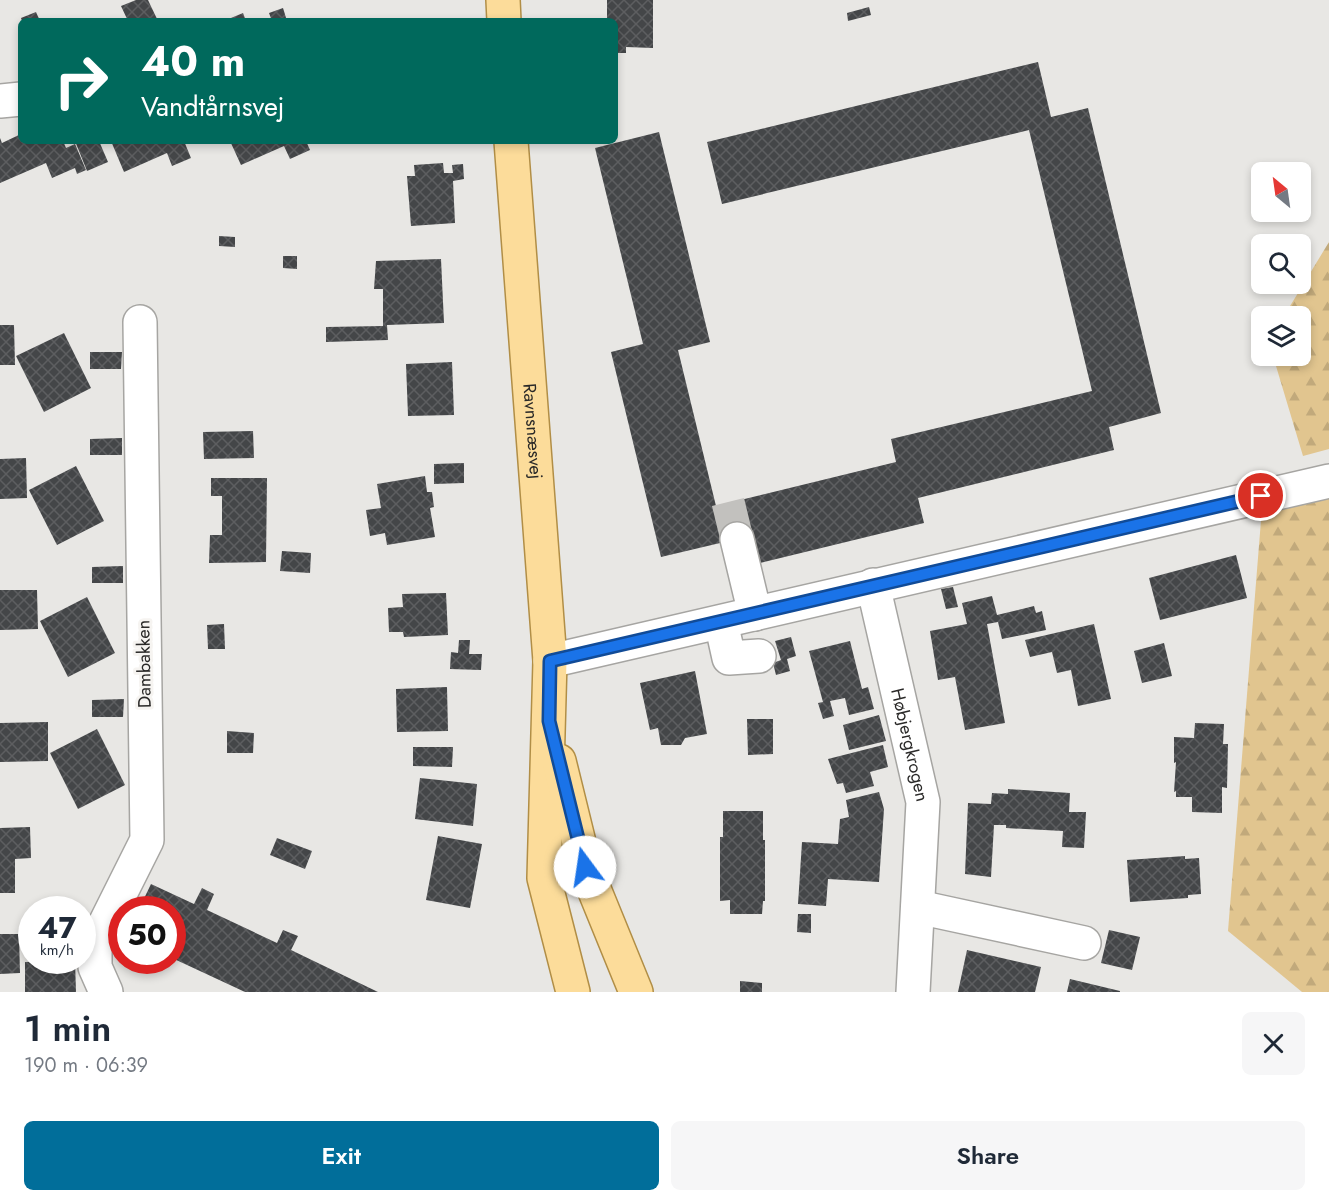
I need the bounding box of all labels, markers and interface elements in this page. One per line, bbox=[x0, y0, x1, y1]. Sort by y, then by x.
text: 40 m bbox=[141, 31, 245, 92]
icon: right bbox=[42, 42, 120, 120]
text: Vandtårnsvej bbox=[141, 87, 285, 126]
north arrow bbox=[1251, 162, 1311, 222]
map controls bbox=[1251, 162, 1311, 366]
button: search bbox=[1251, 234, 1311, 294]
button: layers bbox=[1251, 306, 1311, 366]
street label: Ravnsnæsvej bbox=[516, 382, 549, 480]
pin bbox=[1235, 470, 1286, 521]
icon: arrive bbox=[1244, 479, 1277, 512]
street label: Dambakken bbox=[130, 620, 158, 708]
street label: Høbjergkrogen bbox=[884, 686, 935, 804]
position arrow bbox=[553, 835, 617, 899]
speed limit sign: 50 bbox=[108, 896, 186, 974]
text: 47 bbox=[37, 906, 77, 949]
text: km/h bbox=[40, 939, 74, 961]
text: 1 min bbox=[24, 1002, 111, 1054]
button: close bbox=[1242, 1012, 1305, 1075]
text: 190 m · 06:39 bbox=[24, 1051, 148, 1080]
button: Exit bbox=[24, 1121, 659, 1190]
button: Share bbox=[671, 1121, 1305, 1190]

